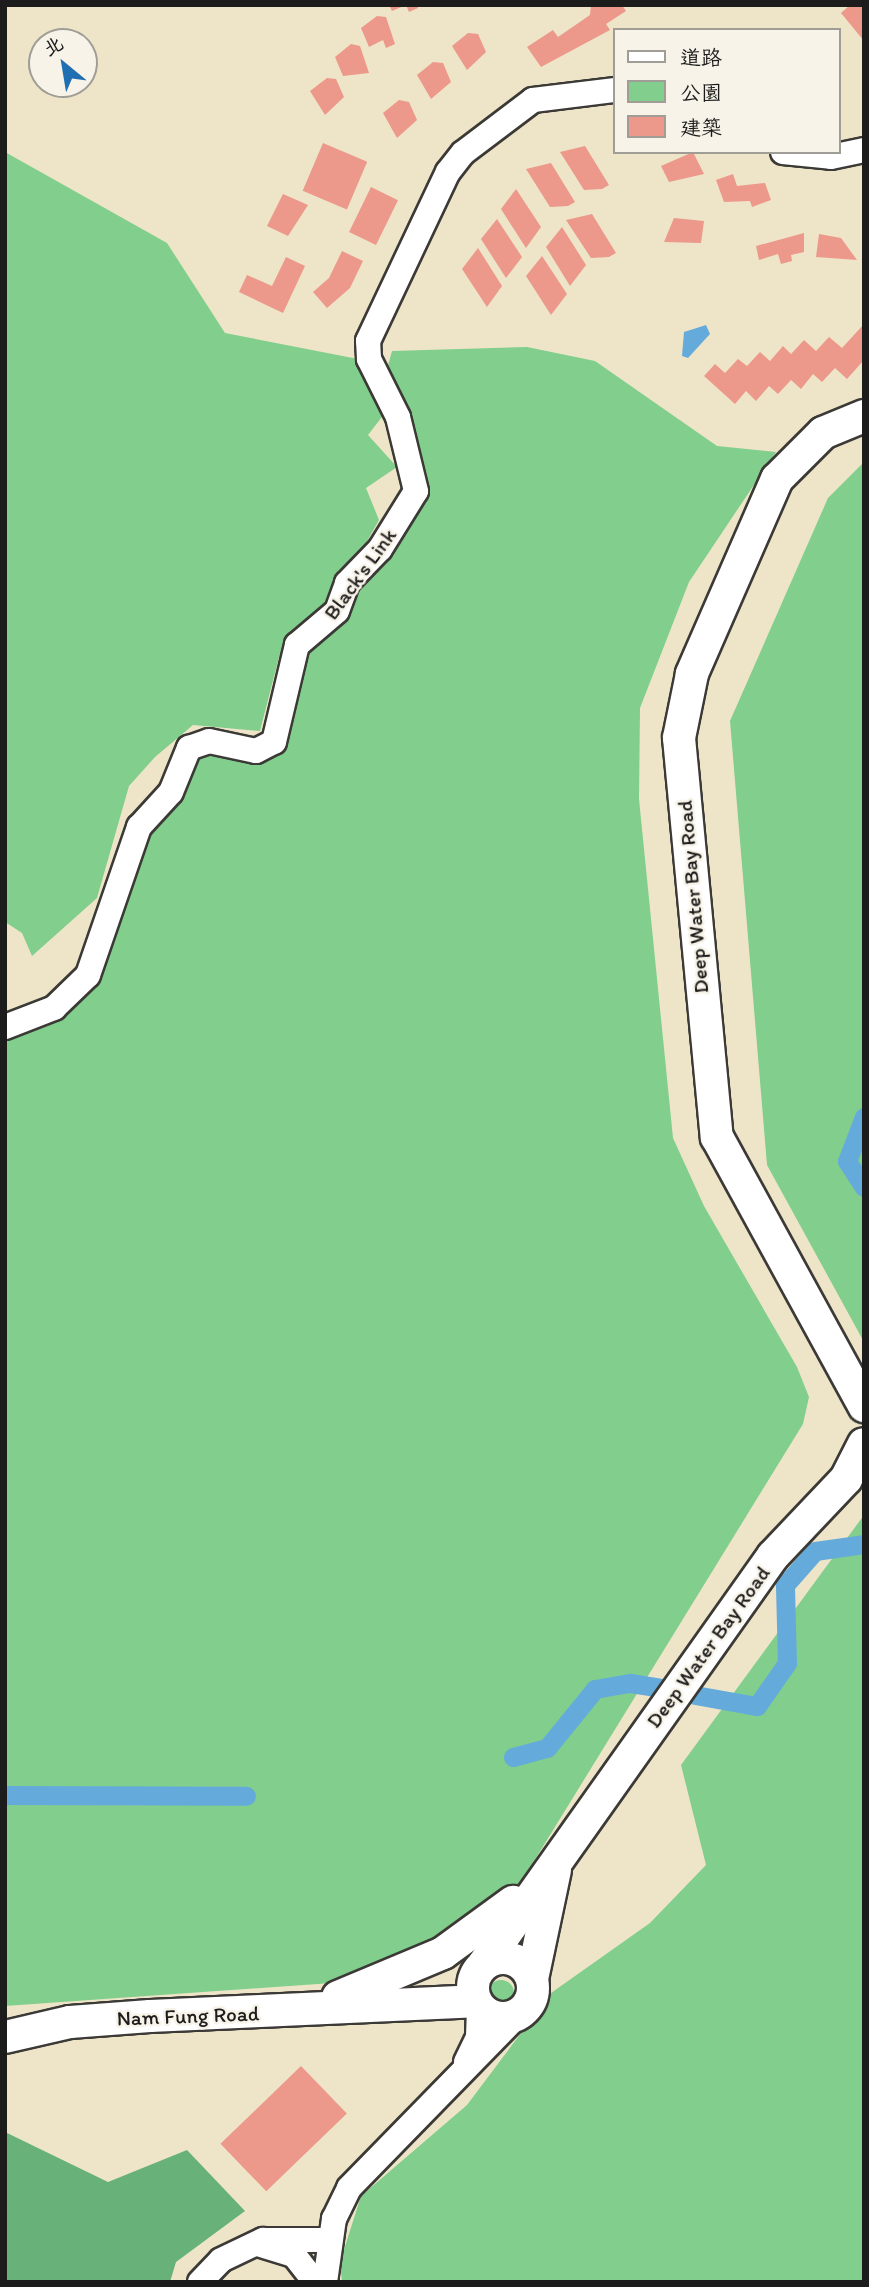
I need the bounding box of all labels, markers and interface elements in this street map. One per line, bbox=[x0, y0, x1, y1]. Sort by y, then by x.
north arrow bbox=[28, 28, 98, 98]
legend bbox=[614, 28, 841, 154]
text: 北 bbox=[39, 31, 67, 61]
text: 道路 bbox=[680, 45, 722, 70]
text: 公園 bbox=[680, 80, 722, 105]
text: 建築 bbox=[680, 115, 722, 140]
street label: Black's Link bbox=[318, 523, 402, 625]
street label: Deep Water Bay Road bbox=[672, 800, 714, 994]
street label: Deep Water Bay Road bbox=[641, 1562, 775, 1732]
street label: Nam Fung Road bbox=[117, 2001, 259, 2031]

